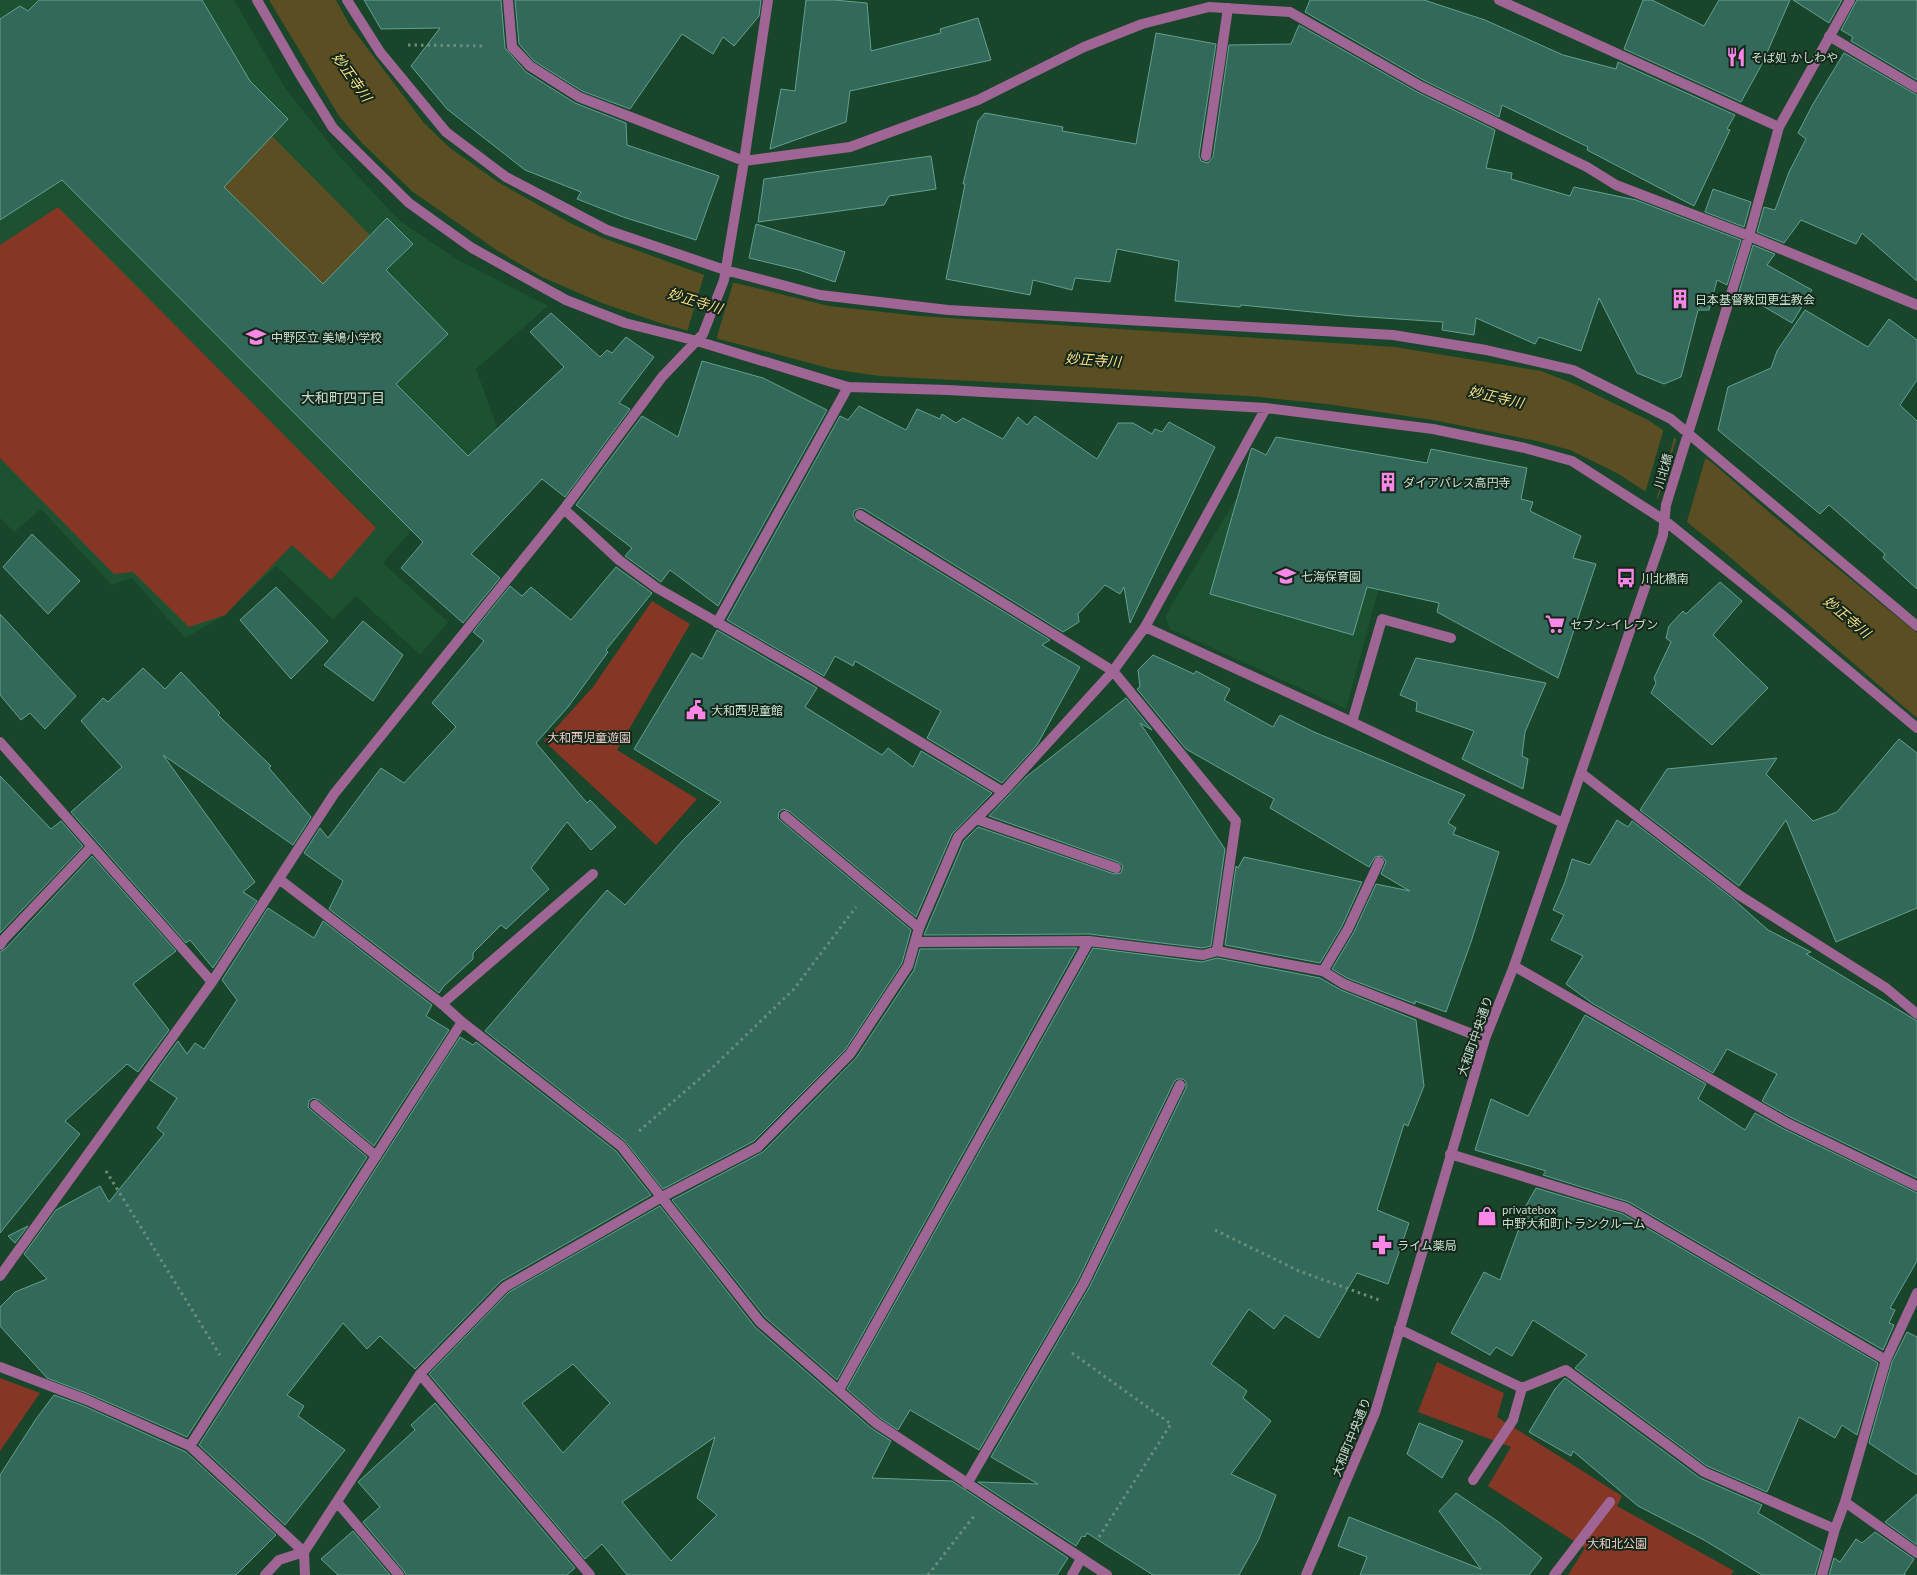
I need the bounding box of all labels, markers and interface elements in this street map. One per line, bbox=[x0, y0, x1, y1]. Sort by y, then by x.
restaurant icon: そば処 かしわや bbox=[1725, 46, 1747, 68]
water label: 妙正寺川 bbox=[329, 49, 377, 107]
place label: そば処 かしわや bbox=[1751, 50, 1838, 65]
water label: 妙正寺川 bbox=[666, 284, 726, 318]
building icon: 日本基督教団更生教会 bbox=[1669, 288, 1691, 310]
place label: 日本基督教団更生教会 bbox=[1695, 292, 1815, 307]
school or university icon: 中野区立 美鳩小学校 bbox=[245, 326, 267, 348]
place label: 中野区立 美鳩小学校 bbox=[271, 330, 382, 345]
water label: 妙正寺川 bbox=[1064, 349, 1124, 371]
water label: 妙正寺川 bbox=[1467, 382, 1527, 413]
district label: 大和町四丁目 bbox=[301, 389, 385, 407]
street label: 川北橋 bbox=[1651, 452, 1675, 490]
building icon: ダイアパレス高円寺 bbox=[1377, 471, 1399, 493]
place label: ダイアパレス高円寺 bbox=[1403, 475, 1511, 490]
school or university icon: 七海保育園 bbox=[1275, 565, 1297, 587]
bus stop icon: 川北橋南 bbox=[1615, 567, 1637, 589]
place label: 七海保育園 bbox=[1301, 569, 1361, 584]
place label: 川北橋南 bbox=[1641, 571, 1689, 586]
water label: 妙正寺川 bbox=[1820, 592, 1876, 643]
supermarket icon: セブン-イレブン bbox=[1544, 613, 1566, 635]
place label: セブン-イレブン bbox=[1570, 617, 1658, 632]
public building icon: 大和西児童館 bbox=[685, 699, 707, 721]
place label: 大和西児童館 bbox=[711, 703, 783, 718]
park label: 大和西児童遊園 bbox=[547, 730, 631, 745]
street label: 大和町中央通り bbox=[1454, 994, 1496, 1078]
place label: privatebox 中野大和町トランクルーム bbox=[1502, 1202, 1645, 1231]
shop icon: privatebox 中野大和町トランクルーム bbox=[1476, 1205, 1498, 1227]
pharmacy icon: ライム薬局 bbox=[1371, 1234, 1393, 1256]
place label: ライム薬局 bbox=[1397, 1238, 1457, 1253]
street label: 大和町中央通り bbox=[1328, 1395, 1374, 1479]
park label: 大和北公園 bbox=[1587, 1536, 1647, 1551]

